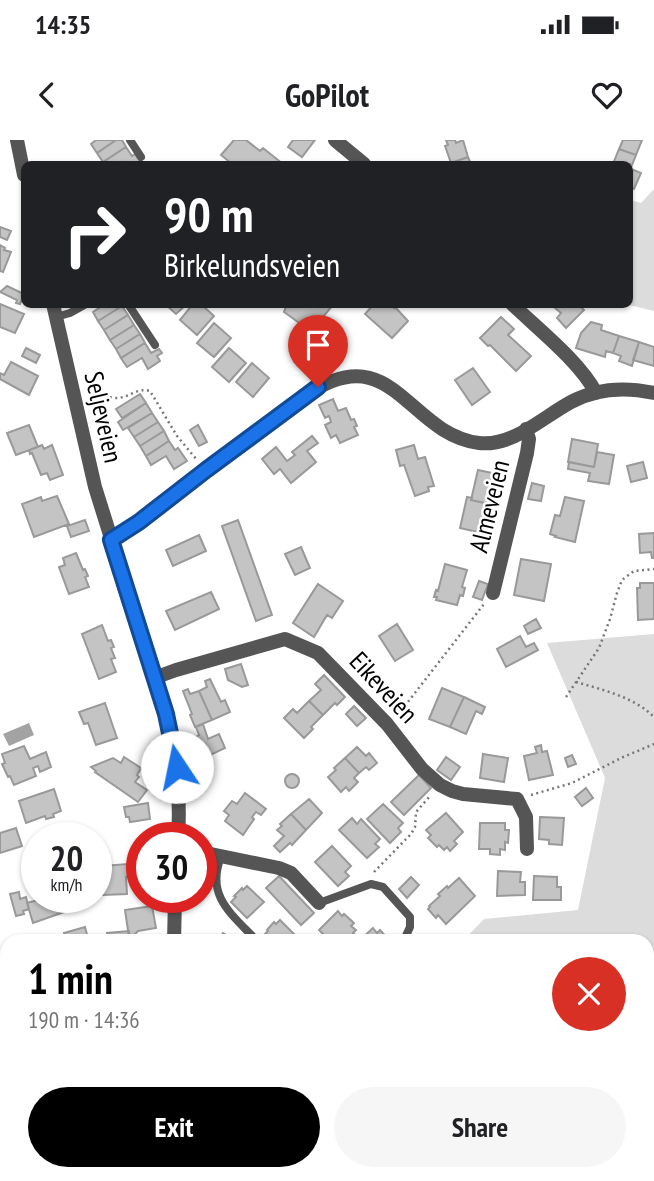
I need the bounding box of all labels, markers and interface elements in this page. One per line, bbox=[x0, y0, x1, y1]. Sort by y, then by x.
text: 14:35 bbox=[35, 8, 91, 41]
text: GoPilot bbox=[285, 74, 369, 116]
icon: back bbox=[28, 76, 66, 114]
icon: heart bbox=[588, 76, 626, 114]
text: 90 m bbox=[164, 182, 253, 246]
icon: right bbox=[49, 189, 140, 280]
text: Birkelundsveien bbox=[164, 244, 340, 286]
pin bbox=[288, 315, 348, 387]
icon: arrive bbox=[299, 326, 337, 364]
street label: Seljeveien bbox=[78, 368, 130, 466]
street label: Almeveien bbox=[462, 456, 516, 556]
street label: Eikeveien bbox=[343, 644, 425, 730]
position arrow bbox=[140, 730, 214, 804]
speed limit sign: 30 bbox=[126, 822, 217, 913]
text: 20 bbox=[50, 835, 83, 881]
text: km/h bbox=[51, 873, 82, 896]
text: 1 min bbox=[28, 951, 113, 1006]
button: close bbox=[552, 957, 626, 1031]
text: 190 m · 14:36 bbox=[28, 1005, 140, 1034]
button: Exit bbox=[28, 1087, 320, 1167]
button: Share bbox=[334, 1087, 626, 1167]

